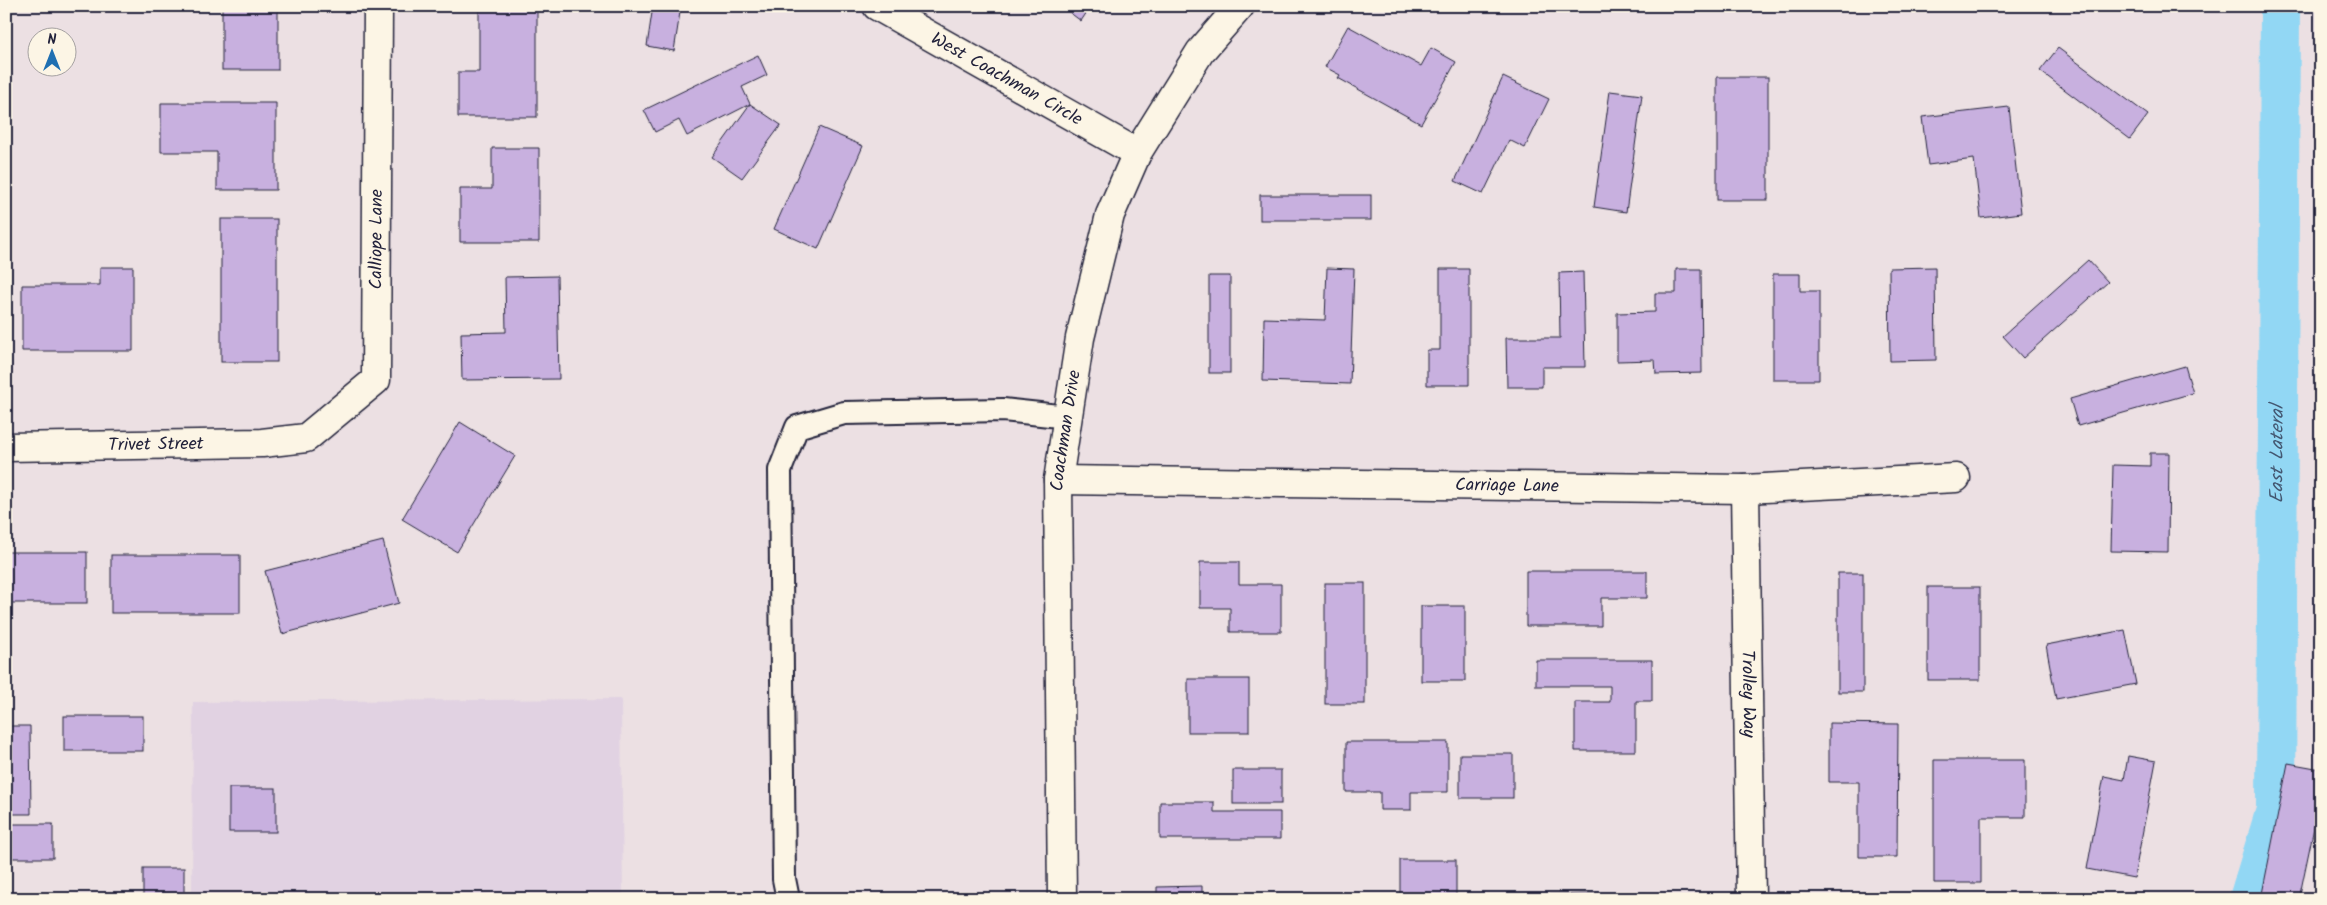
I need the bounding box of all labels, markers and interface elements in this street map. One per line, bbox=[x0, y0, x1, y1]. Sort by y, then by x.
street label: West Coachman Circle bbox=[925, 25, 1088, 134]
north arrow bbox=[28, 28, 78, 78]
text: N bbox=[48, 29, 57, 51]
street label: Calliope Lane bbox=[362, 189, 392, 290]
street label: Coachman Drive bbox=[1044, 368, 1089, 491]
water label: East Lateral bbox=[2263, 401, 2293, 503]
street label: Trivet Street bbox=[108, 429, 205, 460]
street label: Carriage Lane bbox=[1455, 471, 1559, 501]
street label: Trolley Way bbox=[1733, 650, 1763, 738]

